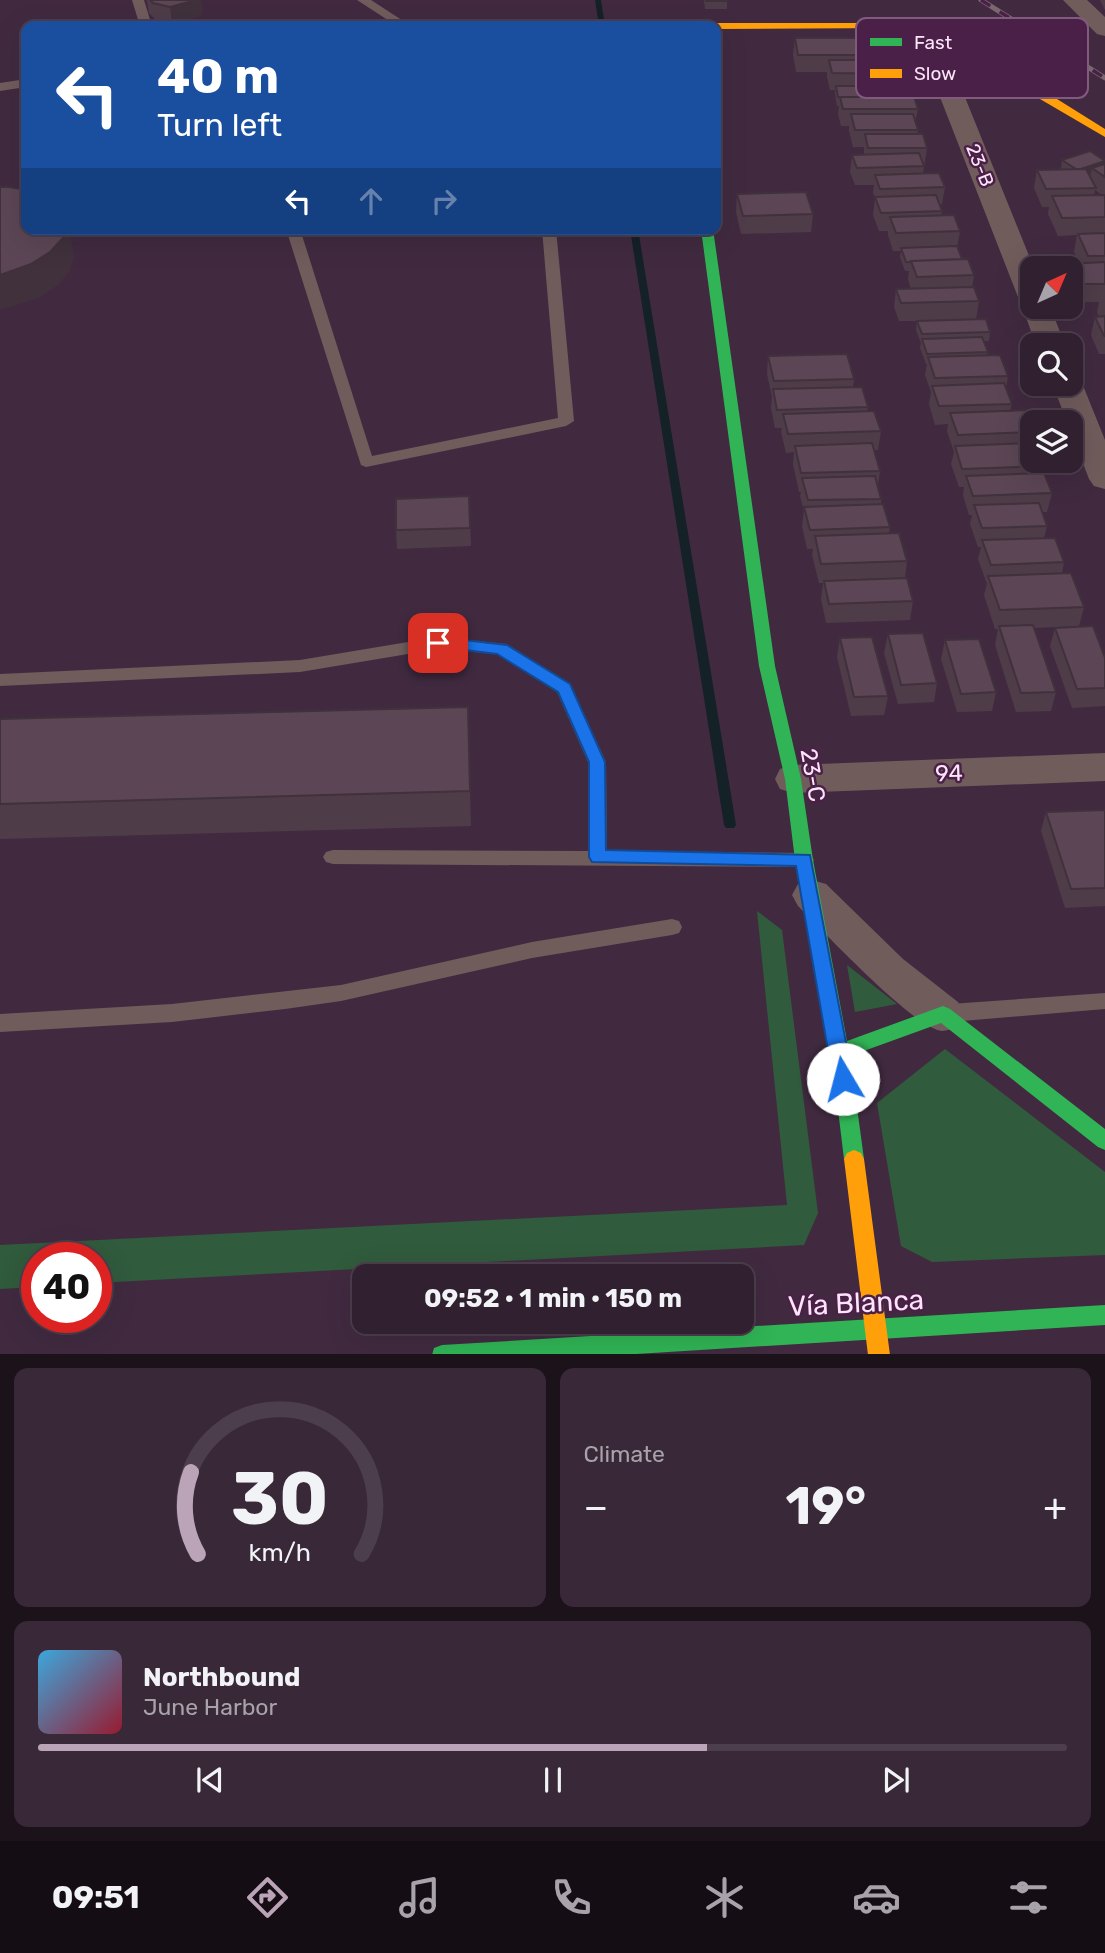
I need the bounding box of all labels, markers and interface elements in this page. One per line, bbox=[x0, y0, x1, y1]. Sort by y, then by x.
legend bbox=[856, 18, 1088, 98]
text: Fast bbox=[914, 31, 953, 54]
text: 40 m bbox=[157, 47, 279, 105]
icon: left bbox=[42, 49, 133, 140]
text: Slow bbox=[914, 62, 956, 85]
text: Turn left bbox=[157, 106, 282, 144]
street label: 23-B bbox=[961, 140, 999, 190]
icon: left bbox=[279, 182, 317, 220]
icon: ahead bbox=[352, 182, 390, 220]
icon: right bbox=[425, 182, 463, 220]
north arrow bbox=[1020, 256, 1083, 318]
map controls bbox=[1020, 256, 1083, 473]
button: search bbox=[1020, 333, 1083, 396]
button: layers bbox=[1020, 410, 1083, 473]
pin bbox=[408, 613, 468, 673]
icon: arrive bbox=[419, 624, 457, 662]
street label: 23-C bbox=[795, 746, 831, 804]
street label: 94 bbox=[935, 759, 963, 787]
position arrow bbox=[806, 1042, 880, 1116]
speed limit sign: 40 bbox=[21, 1242, 112, 1333]
text: 09:52 · 1 min · 150 m bbox=[424, 1283, 682, 1314]
street label: Vía Blanca bbox=[787, 1283, 925, 1323]
text: Climate bbox=[584, 1440, 665, 1468]
text: 30 bbox=[231, 1456, 328, 1542]
text: 19° bbox=[785, 1475, 866, 1537]
text: − bbox=[584, 1484, 608, 1530]
text: + bbox=[1043, 1484, 1067, 1530]
text: km/h bbox=[249, 1537, 311, 1566]
text: Northbound bbox=[143, 1662, 301, 1693]
text: June Harbor bbox=[143, 1693, 277, 1721]
icon: previous bbox=[191, 1761, 229, 1799]
icon: pause bbox=[534, 1761, 572, 1799]
icon: next bbox=[877, 1761, 915, 1799]
icon: directions bbox=[243, 1873, 292, 1922]
icon: music bbox=[395, 1873, 444, 1922]
icon: phone bbox=[547, 1873, 596, 1922]
icon: climate bbox=[700, 1873, 749, 1922]
icon: car bbox=[852, 1873, 901, 1922]
icon: filters bbox=[1004, 1873, 1053, 1922]
text: 09:51 bbox=[52, 1878, 140, 1916]

